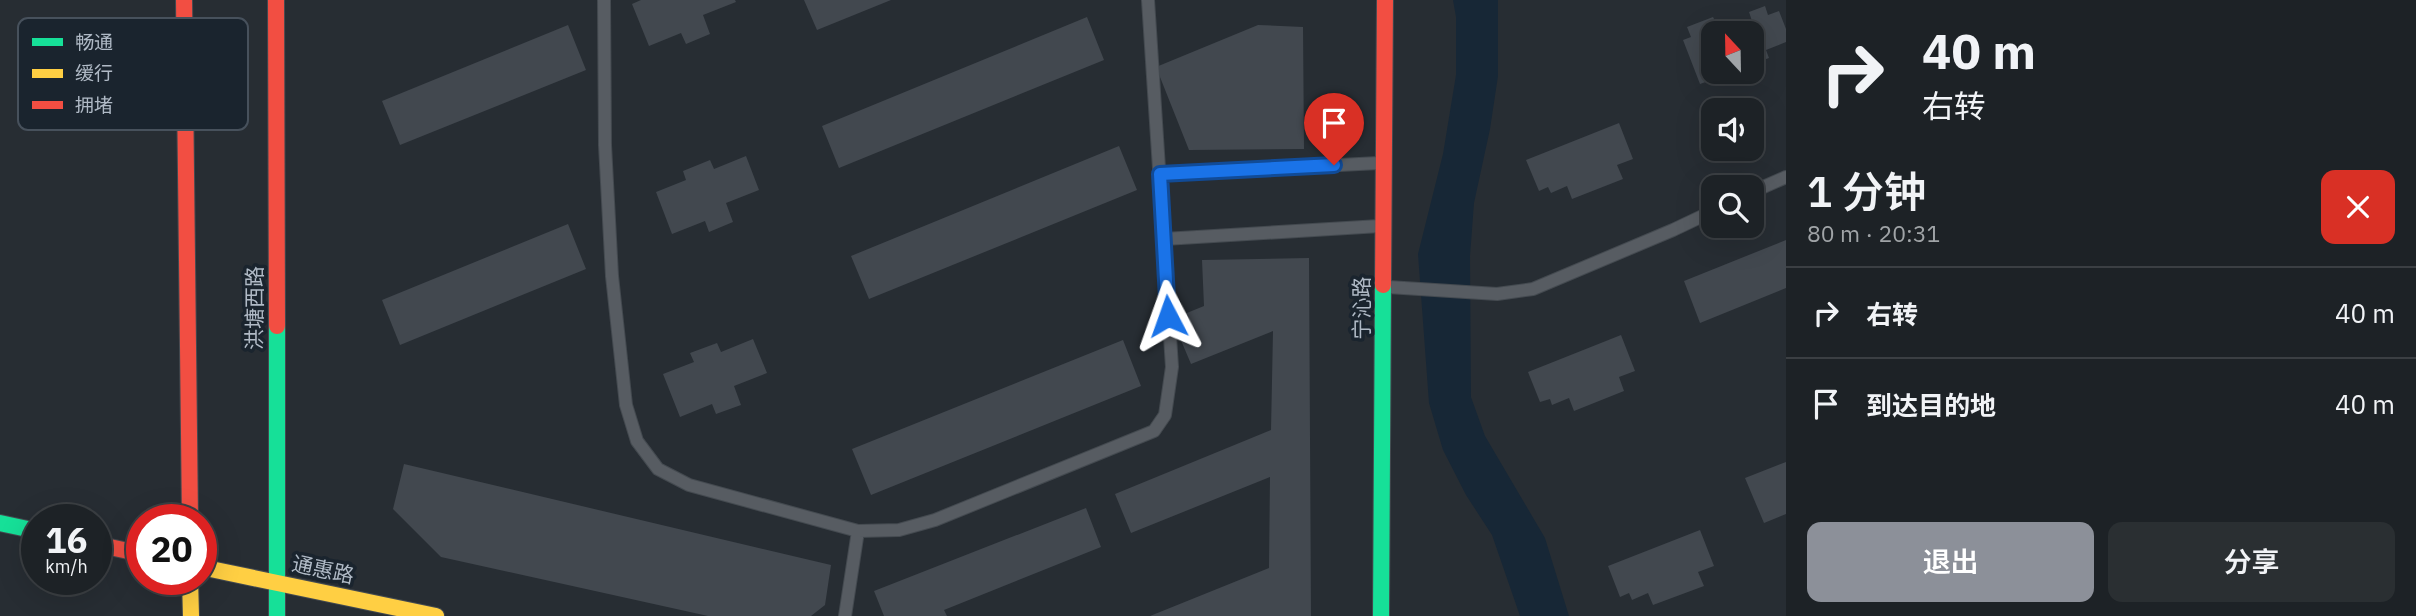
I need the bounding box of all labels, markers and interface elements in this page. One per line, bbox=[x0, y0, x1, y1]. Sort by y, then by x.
legend bbox=[18, 18, 248, 130]
text: 40 m bbox=[1922, 19, 2036, 82]
north arrow bbox=[1701, 21, 1764, 84]
map controls bbox=[1701, 21, 1764, 238]
icon: right bbox=[1807, 28, 1898, 119]
text: 畅通 bbox=[75, 30, 113, 54]
text: 缓行 bbox=[75, 61, 113, 85]
text: 右转 bbox=[1922, 85, 1986, 127]
text: 拥堵 bbox=[75, 93, 113, 117]
pin bbox=[1304, 93, 1364, 165]
button: sound bbox=[1701, 98, 1764, 161]
icon: arrive bbox=[1315, 104, 1353, 142]
text: 1 分钟 bbox=[1807, 164, 1926, 219]
button: close bbox=[2321, 170, 2395, 244]
button: search bbox=[1701, 175, 1764, 238]
text: 80 m · 20:31 bbox=[1807, 218, 1940, 248]
street label: 洪塘西路 bbox=[240, 266, 268, 350]
street label: 宁沁路 bbox=[1347, 277, 1375, 340]
position arrow bbox=[1131, 279, 1205, 353]
icon: right bbox=[1807, 294, 1845, 332]
text: 40 m bbox=[2335, 296, 2395, 330]
text: 右转 bbox=[1866, 297, 1918, 331]
icon: arrive bbox=[1807, 385, 1845, 423]
text: 40 m bbox=[2335, 387, 2395, 421]
text: 到达目的地 bbox=[1866, 388, 1996, 422]
speed limit sign: 20 bbox=[126, 504, 217, 595]
text: 16 bbox=[45, 517, 88, 563]
button: 退出 bbox=[1807, 522, 2094, 602]
button: 分享 bbox=[2108, 522, 2395, 602]
street label: 通惠路 bbox=[289, 549, 357, 589]
text: km/h bbox=[45, 555, 88, 578]

